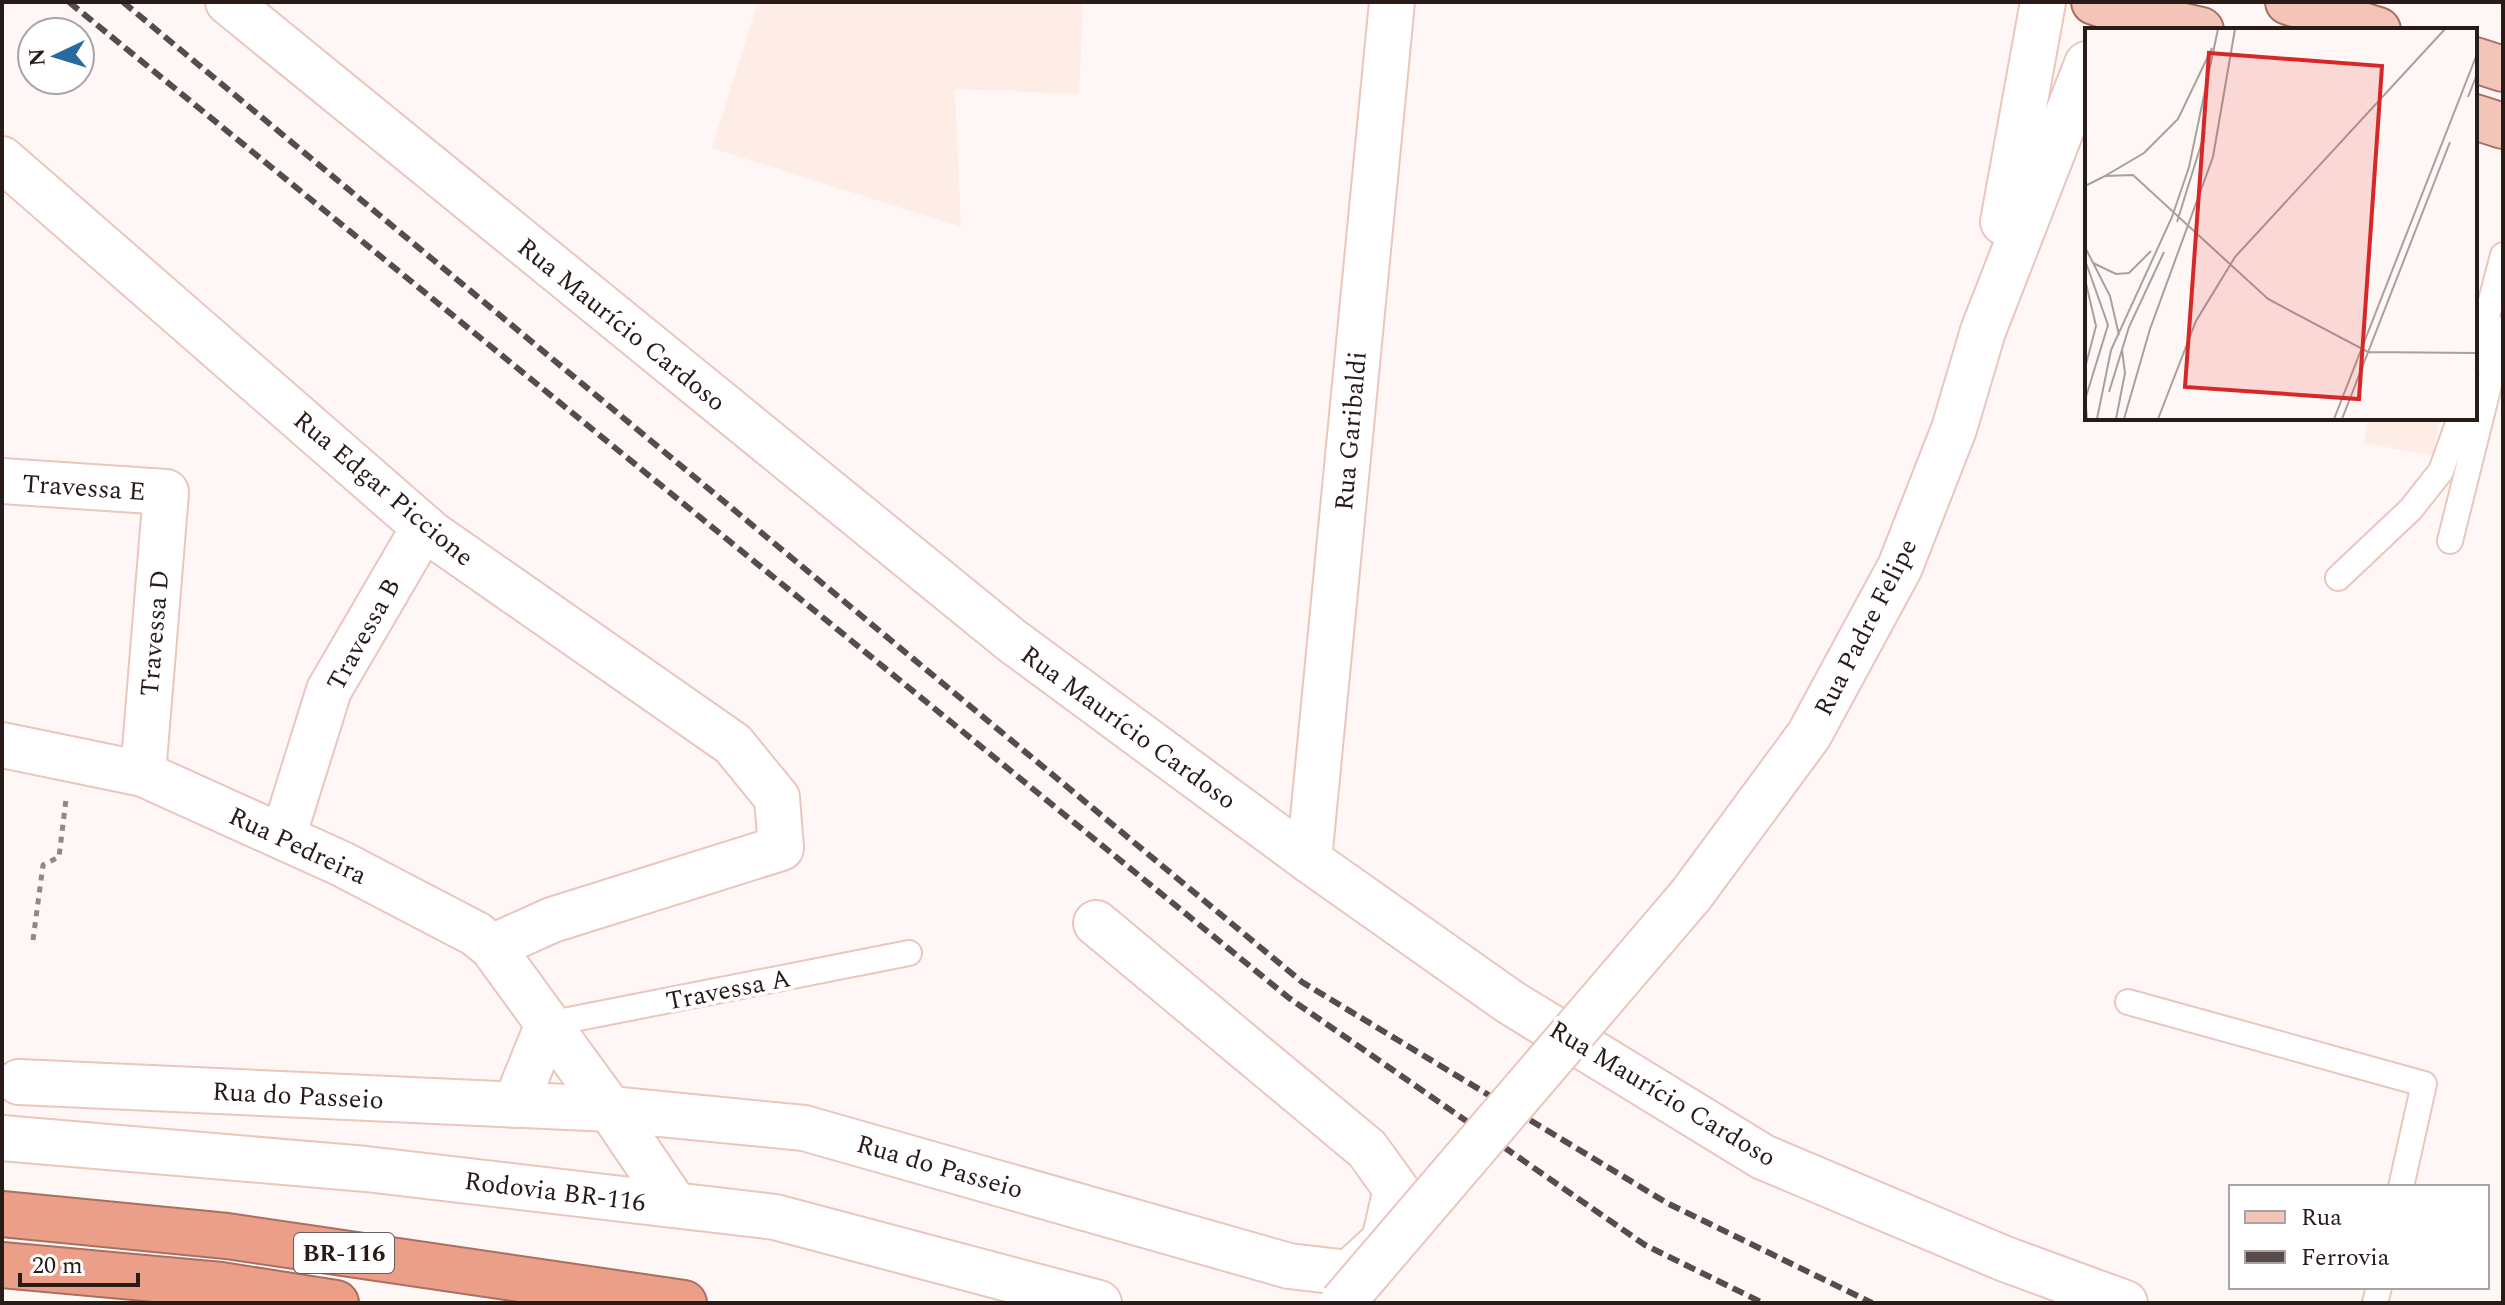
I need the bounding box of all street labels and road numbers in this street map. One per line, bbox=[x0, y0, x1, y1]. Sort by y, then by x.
street label: Rua Maurício Cardoso bbox=[508, 228, 734, 422]
street label: Rua Garibaldi bbox=[1324, 350, 1378, 512]
street label: Rua Edgar Piccione bbox=[284, 401, 483, 577]
street label: Travessa E bbox=[21, 464, 147, 512]
street label: Rua Padre Felipe bbox=[1804, 532, 1928, 723]
street label: Travessa D bbox=[130, 568, 180, 698]
street label: Travessa B bbox=[316, 571, 411, 698]
street label: Rua Maurício Cardoso bbox=[1012, 636, 1245, 820]
street label: Rua Pedreira bbox=[222, 796, 374, 896]
street label: Travessa A bbox=[663, 958, 794, 1022]
street label: Rua Maurício Cardoso bbox=[1541, 1010, 1784, 1178]
street label: Rua do Passeio bbox=[211, 1072, 385, 1120]
street label: Rua do Passeio bbox=[852, 1124, 1028, 1210]
street label: Rodovia BR-116 bbox=[462, 1161, 648, 1223]
road number: BR-116 bbox=[294, 1233, 394, 1273]

